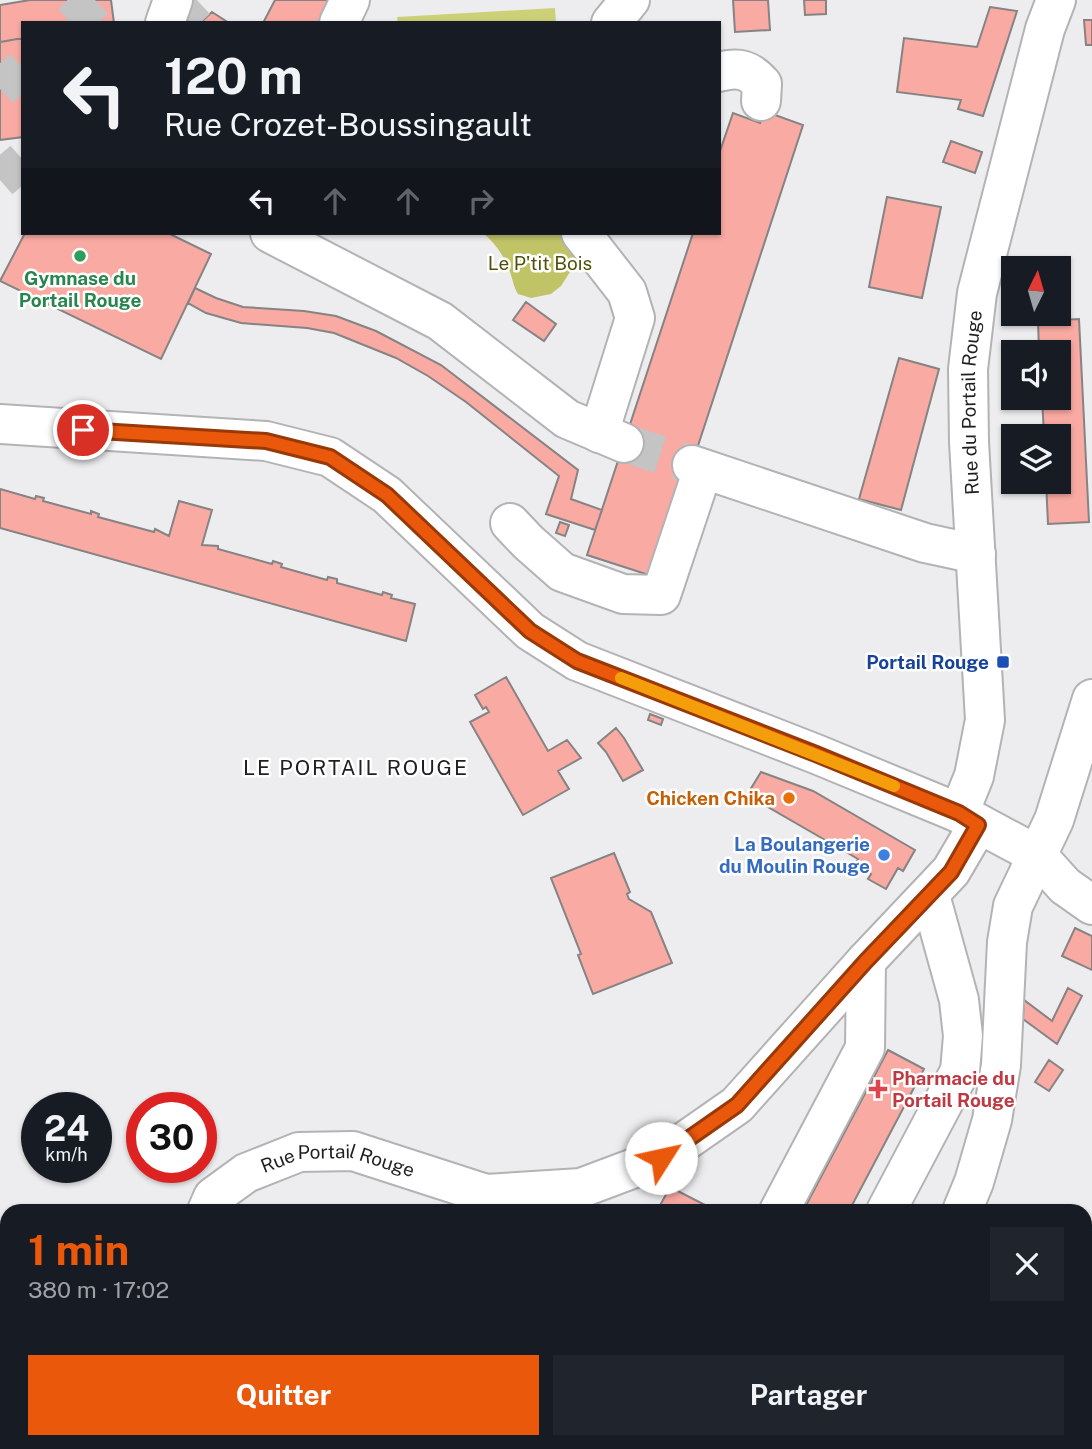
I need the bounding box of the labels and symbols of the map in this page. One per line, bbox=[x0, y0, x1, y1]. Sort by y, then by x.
marker: Gymnase du Portail Rouge bbox=[72, 248, 88, 264]
park label: Le P'tit Bois bbox=[488, 252, 592, 274]
north arrow bbox=[1001, 256, 1071, 326]
place label: Gymnase du Portail Rouge bbox=[19, 267, 141, 311]
street label: Rue du Portail Rouge bbox=[957, 309, 986, 496]
pin bbox=[53, 400, 113, 460]
place label: Portail Rouge bbox=[866, 651, 989, 673]
marker: Portail Rouge bbox=[995, 654, 1011, 670]
district label: LE PORTAIL ROUGE bbox=[243, 755, 469, 780]
place label: Chicken Chika bbox=[646, 787, 775, 809]
marker: Chicken Chika bbox=[781, 790, 797, 806]
place label: La Boulangerie du Moulin Rouge bbox=[719, 833, 870, 877]
marker: La Boulangerie du Moulin Rouge bbox=[876, 847, 892, 863]
place label: Pharmacie du Portail Rouge bbox=[892, 1067, 1015, 1111]
marker: Pharmacie du Portail Rouge bbox=[870, 1081, 886, 1097]
speed limit sign: 30 bbox=[126, 1092, 217, 1183]
position arrow bbox=[624, 1121, 698, 1195]
street label: Rue Portail Rouge bbox=[258, 1140, 417, 1181]

